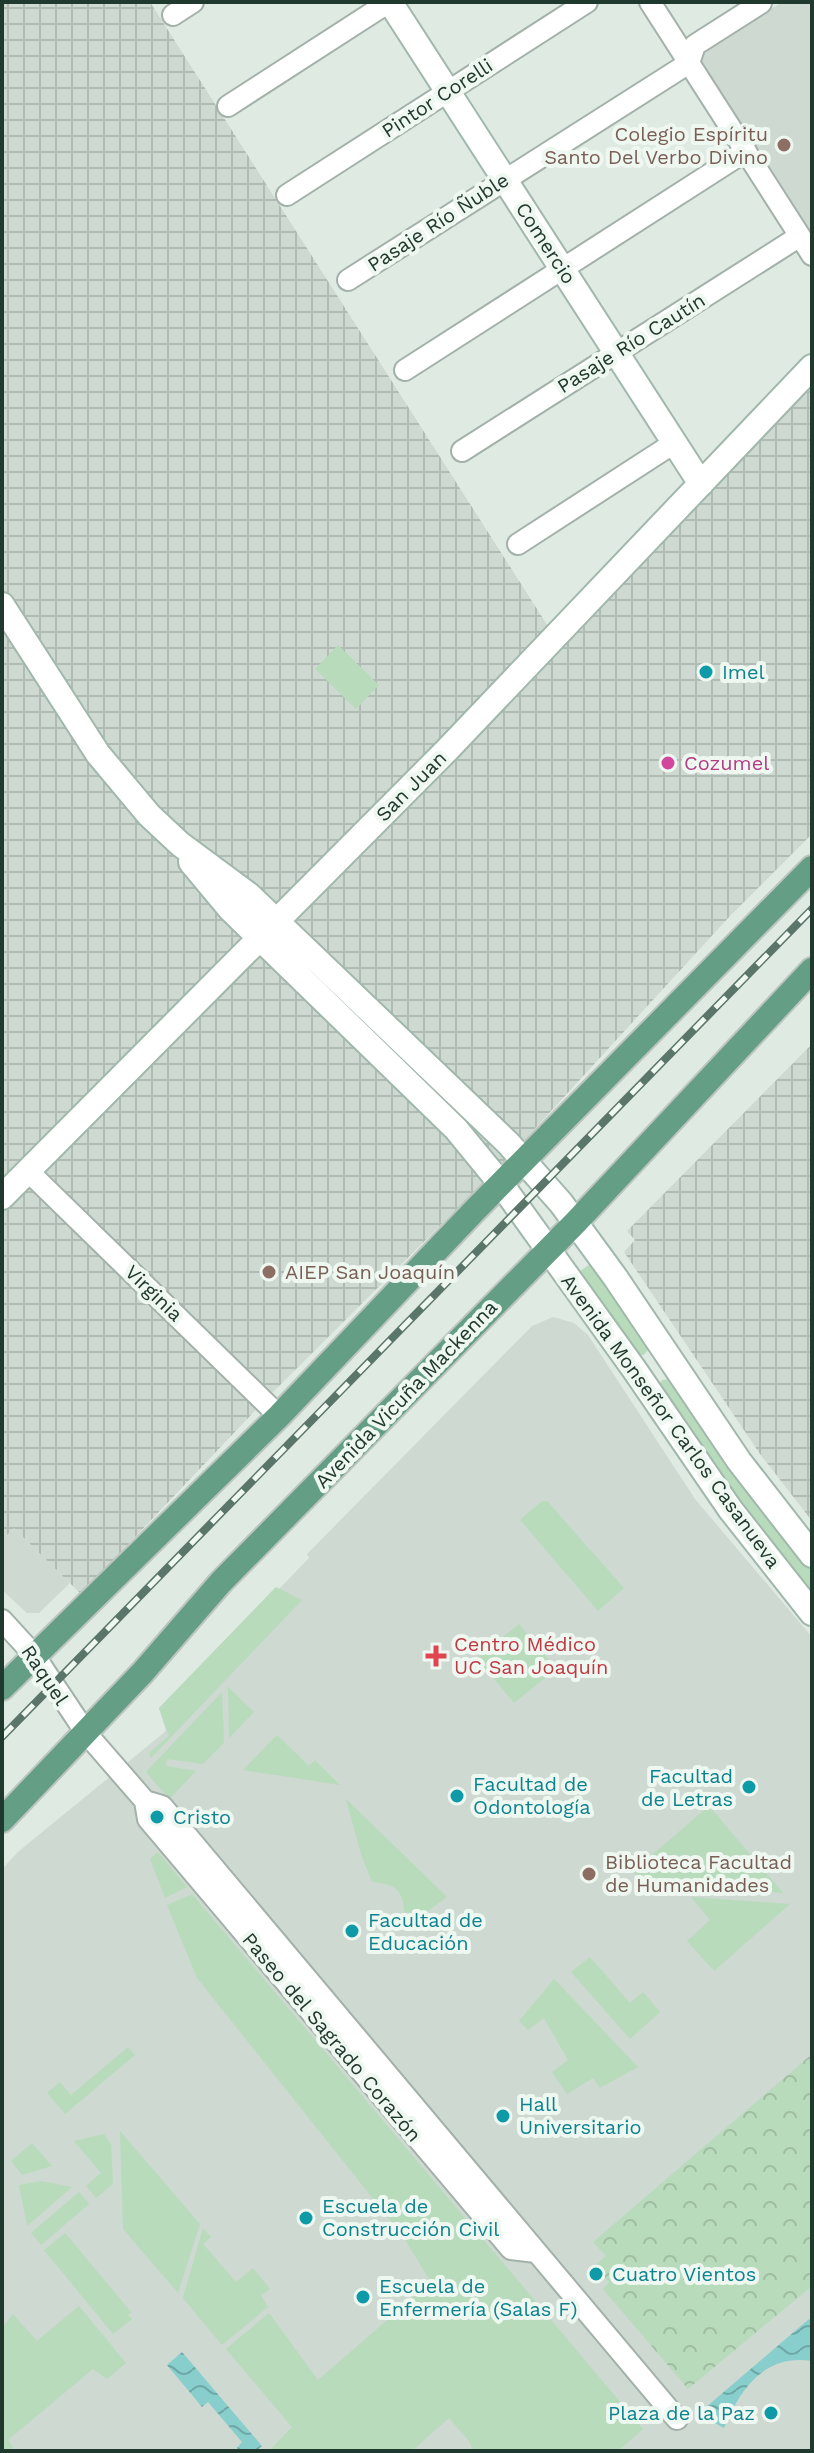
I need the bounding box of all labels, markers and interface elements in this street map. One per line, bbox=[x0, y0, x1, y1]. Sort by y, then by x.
street label: Pintor Corelli bbox=[377, 53, 497, 143]
place label: Colegio Espíritu Santo Del Verbo Divino bbox=[544, 122, 768, 169]
marker: Colegio Espíritu Santo Del Verbo Divino bbox=[775, 136, 793, 154]
street label: Pasaje Río Ñuble bbox=[363, 167, 513, 277]
street label: Comercio bbox=[511, 198, 581, 288]
street label: Pasaje Río Cautín bbox=[553, 288, 709, 398]
place label: Imel bbox=[722, 660, 765, 684]
marker: Imel bbox=[697, 663, 715, 681]
street label: San Juan bbox=[371, 746, 451, 826]
place label: Cozumel bbox=[684, 751, 769, 775]
marker: Cozumel bbox=[659, 754, 677, 772]
street label: Virginia bbox=[120, 1260, 188, 1326]
place label: AIEP San Joaquín bbox=[285, 1260, 455, 1284]
marker: AIEP San Joaquín bbox=[260, 1263, 278, 1281]
street label: Avenida Monseñor Carlos Casanueva bbox=[556, 1269, 786, 1573]
street label: Avenida Vicuña Mackenna bbox=[310, 1295, 502, 1493]
place label: Centro Médico UC San Joaquín bbox=[454, 1632, 608, 1679]
street label: Raquel bbox=[16, 1640, 74, 1710]
marker: Centro Médico UC San Joaquín bbox=[425, 1645, 447, 1667]
place label: Facultad de Letras bbox=[641, 1764, 733, 1811]
place label: Facultad de Odontología bbox=[473, 1772, 591, 1819]
marker: Facultad de Letras bbox=[740, 1778, 758, 1796]
marker: Facultad de Odontología bbox=[448, 1787, 466, 1805]
place label: Cristo bbox=[173, 1805, 231, 1829]
marker: Cristo bbox=[148, 1808, 166, 1826]
place label: Biblioteca Facultad de Humanidades bbox=[605, 1850, 792, 1897]
marker: Biblioteca Facultad de Humanidades bbox=[580, 1865, 598, 1883]
place label: Facultad de Educación bbox=[368, 1908, 483, 1955]
marker: Facultad de Educación bbox=[343, 1922, 361, 1940]
street label: Paseo del Sagrado Corazón bbox=[237, 1928, 427, 2146]
place label: Hall Universitario bbox=[519, 2092, 641, 2139]
marker: Hall Universitario bbox=[494, 2107, 512, 2125]
place label: Escuela de Construcción Civil bbox=[322, 2194, 499, 2241]
marker: Escuela de Construcción Civil bbox=[297, 2209, 315, 2227]
place label: Cuatro Vientos bbox=[612, 2262, 756, 2286]
marker: Cuatro Vientos bbox=[587, 2265, 605, 2283]
place label: Escuela de Enfermería (Salas F) bbox=[379, 2274, 577, 2321]
marker: Escuela de Enfermería (Salas F) bbox=[354, 2288, 372, 2306]
place label: Plaza de la Paz bbox=[608, 2401, 755, 2425]
marker: Plaza de la Paz bbox=[762, 2404, 780, 2422]

